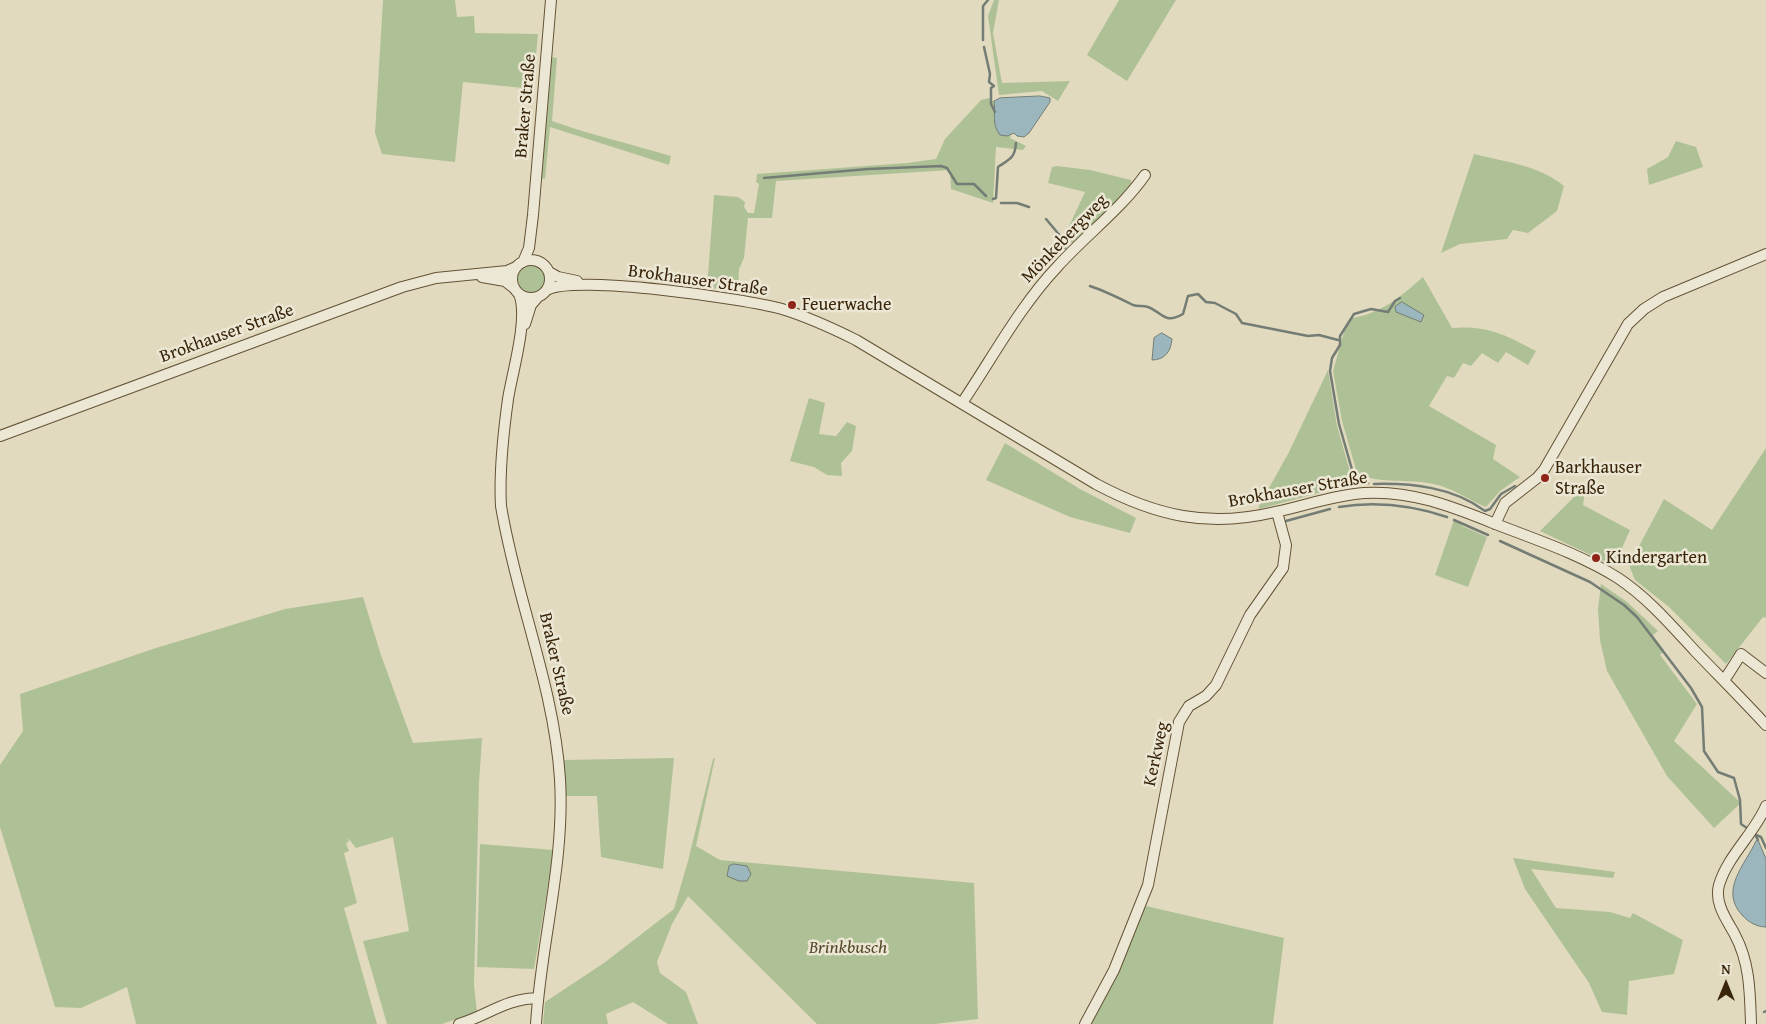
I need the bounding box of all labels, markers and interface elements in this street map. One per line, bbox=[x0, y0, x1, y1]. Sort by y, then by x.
street label: Braker Straße bbox=[511, 53, 541, 159]
street label: Mönkebergweg bbox=[1017, 190, 1113, 288]
street label: Brokhauser Straße bbox=[627, 261, 769, 301]
place label: Feuerwache bbox=[802, 294, 891, 316]
marker: Feuerwache bbox=[786, 299, 798, 311]
street label: Brokhauser Straße bbox=[157, 300, 297, 368]
place label: Barkhauser Straße bbox=[1555, 457, 1642, 499]
street label: Brokhauser Straße bbox=[1227, 467, 1369, 513]
marker: Barkhauser Straße bbox=[1539, 472, 1551, 484]
place label: Kindergarten bbox=[1606, 547, 1707, 569]
marker: Kindergarten bbox=[1590, 552, 1602, 564]
street label: Braker Straße bbox=[534, 611, 578, 717]
street label: Kerkweg bbox=[1140, 720, 1174, 788]
park label: Brinkbusch bbox=[809, 937, 887, 959]
north arrow bbox=[1701, 959, 1751, 1009]
text: N bbox=[1721, 959, 1731, 979]

